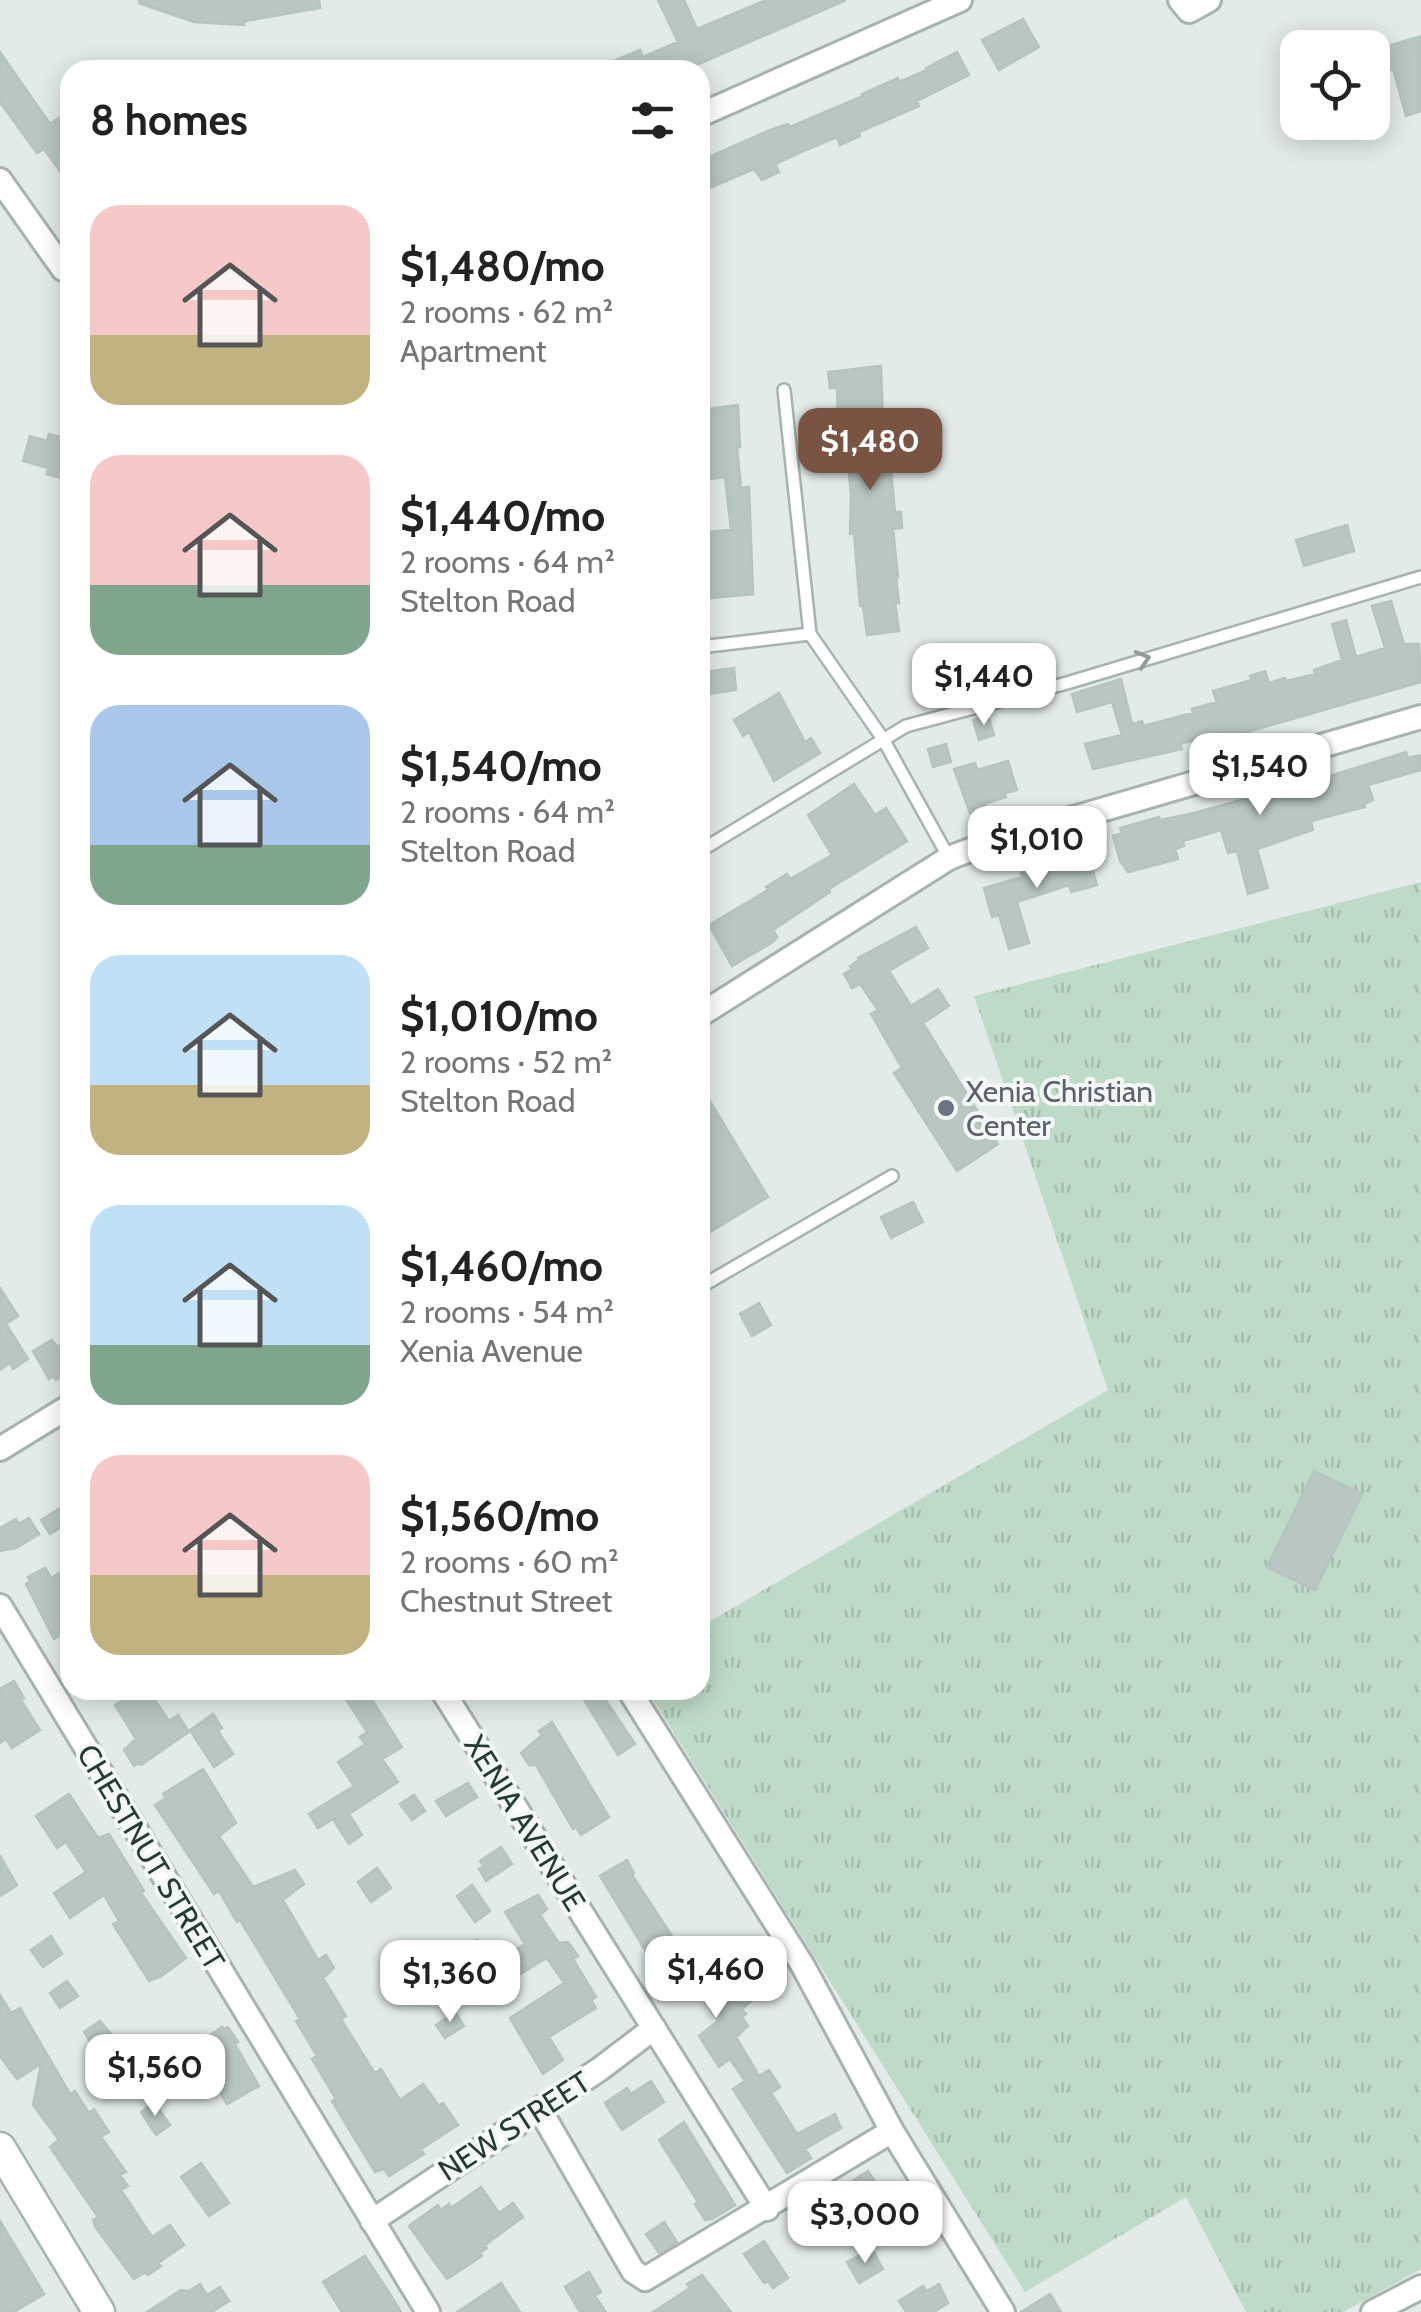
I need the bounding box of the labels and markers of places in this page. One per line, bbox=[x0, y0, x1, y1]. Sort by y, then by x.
pin: $1,480 bbox=[789, 408, 951, 493]
pin: $1,440 bbox=[903, 643, 1065, 728]
pin: $1,540 bbox=[1179, 733, 1341, 818]
pin: $1,010 bbox=[956, 806, 1118, 891]
place label: Xenia Christian Center bbox=[966, 1073, 1153, 1144]
marker: Xenia Christian Center bbox=[935, 1097, 957, 1119]
pin: $1,460 bbox=[635, 1936, 797, 2021]
pin: $1,360 bbox=[369, 1940, 531, 2025]
pin: $1,560 bbox=[74, 2034, 236, 2119]
pin: $3,000 bbox=[784, 2181, 946, 2266]

